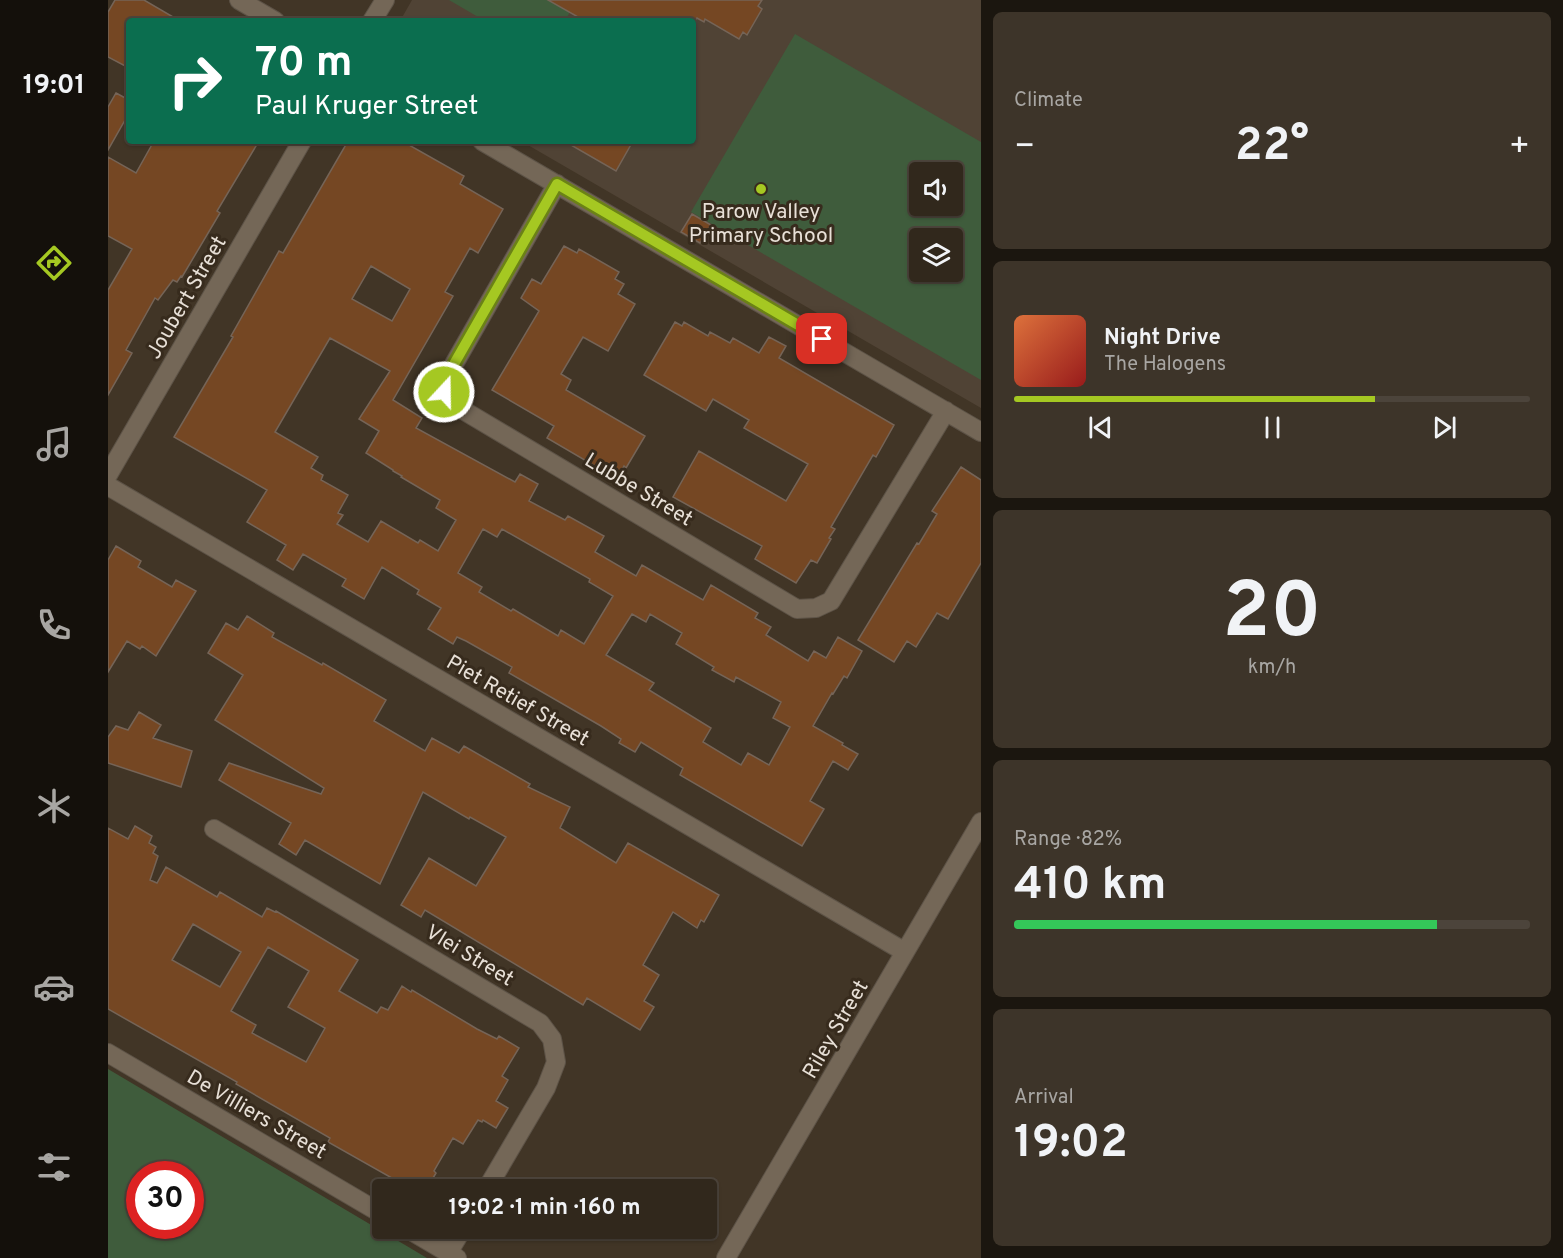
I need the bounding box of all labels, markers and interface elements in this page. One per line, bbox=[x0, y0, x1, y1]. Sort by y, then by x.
text: 70 m bbox=[255, 38, 353, 91]
icon: right bbox=[156, 42, 234, 120]
text: 19:01 bbox=[23, 69, 85, 103]
text: Climate bbox=[1014, 88, 1083, 114]
text: Paul Kruger Street bbox=[255, 90, 478, 124]
text: 22° bbox=[1235, 119, 1309, 176]
text: − bbox=[1014, 127, 1035, 169]
text: + bbox=[1509, 127, 1530, 169]
map controls bbox=[909, 162, 963, 282]
button: sound bbox=[909, 162, 963, 216]
marker: Parow Valley Primary School bbox=[754, 182, 768, 196]
place label: Parow Valley Primary School bbox=[689, 199, 833, 250]
button: layers bbox=[909, 228, 963, 282]
street label: Joubert Street bbox=[141, 231, 233, 364]
icon: directions bbox=[33, 242, 75, 284]
pin bbox=[796, 313, 847, 364]
icon: arrive bbox=[805, 322, 838, 355]
text: Night Drive bbox=[1104, 325, 1221, 352]
text: The Halogens bbox=[1104, 352, 1226, 378]
position arrow bbox=[412, 360, 476, 424]
icon: previous bbox=[1084, 411, 1117, 444]
icon: pause bbox=[1256, 411, 1289, 444]
icon: next bbox=[1428, 411, 1461, 444]
icon: music bbox=[33, 423, 75, 465]
street label: Lubbe Street bbox=[579, 447, 697, 533]
text: 20 bbox=[1223, 566, 1321, 665]
icon: phone bbox=[33, 604, 75, 646]
street label: Piet Retief Street bbox=[441, 649, 594, 753]
text: km/h bbox=[1248, 655, 1296, 681]
icon: climate bbox=[33, 785, 75, 827]
text: Range · 82% bbox=[1014, 827, 1122, 853]
text: 410 km bbox=[1014, 858, 1166, 915]
street label: Vlei Street bbox=[420, 919, 518, 993]
icon: car bbox=[33, 966, 75, 1008]
street label: Riley Street bbox=[797, 976, 875, 1084]
street label: De Villiers Street bbox=[182, 1064, 331, 1166]
text: Arrival bbox=[1014, 1085, 1074, 1111]
text: 19:02 bbox=[1014, 1116, 1128, 1173]
icon: filters bbox=[33, 1146, 75, 1188]
speed limit sign: 30 bbox=[126, 1161, 204, 1239]
text: 19:02 · 1 min · 160 m bbox=[449, 1195, 640, 1222]

